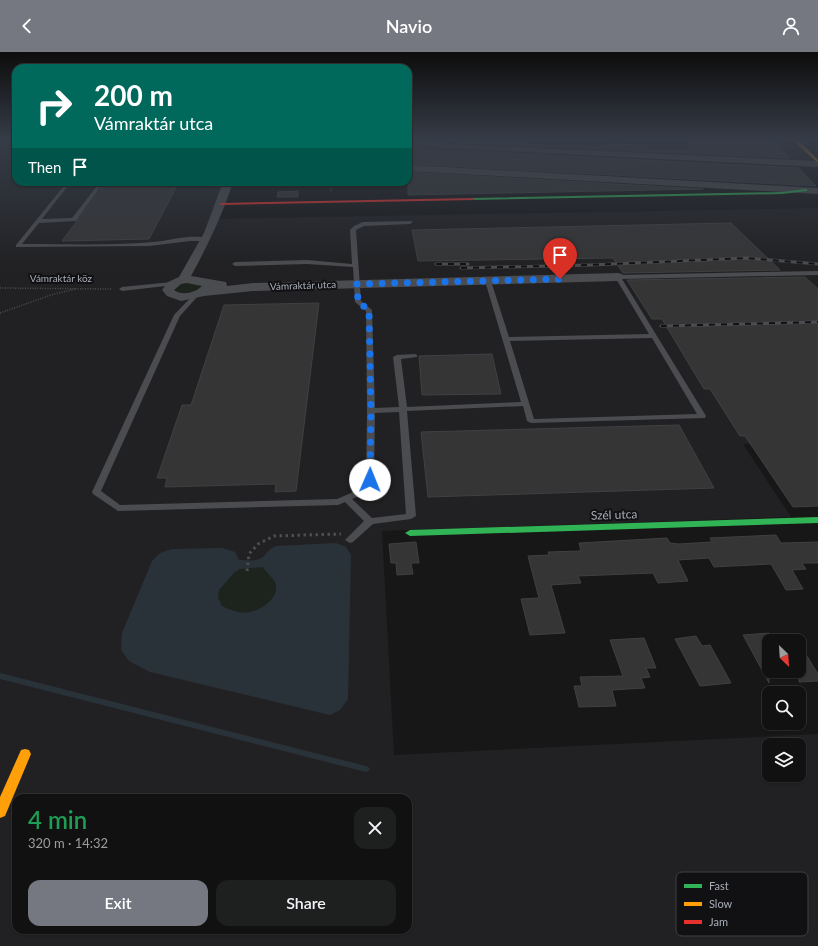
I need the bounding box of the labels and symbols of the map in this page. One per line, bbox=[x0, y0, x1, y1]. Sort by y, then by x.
pin bbox=[543, 238, 577, 279]
street label: Vámraktár köz bbox=[30, 272, 93, 284]
street label: Vámraktár utca bbox=[270, 278, 336, 292]
position arrow bbox=[349, 459, 391, 501]
street label: Szél utca bbox=[590, 506, 638, 523]
north arrow bbox=[762, 634, 806, 678]
legend bbox=[676, 872, 808, 936]
text: Fast bbox=[709, 879, 729, 892]
text: Slow bbox=[709, 897, 733, 910]
text: Jam bbox=[709, 915, 728, 928]

